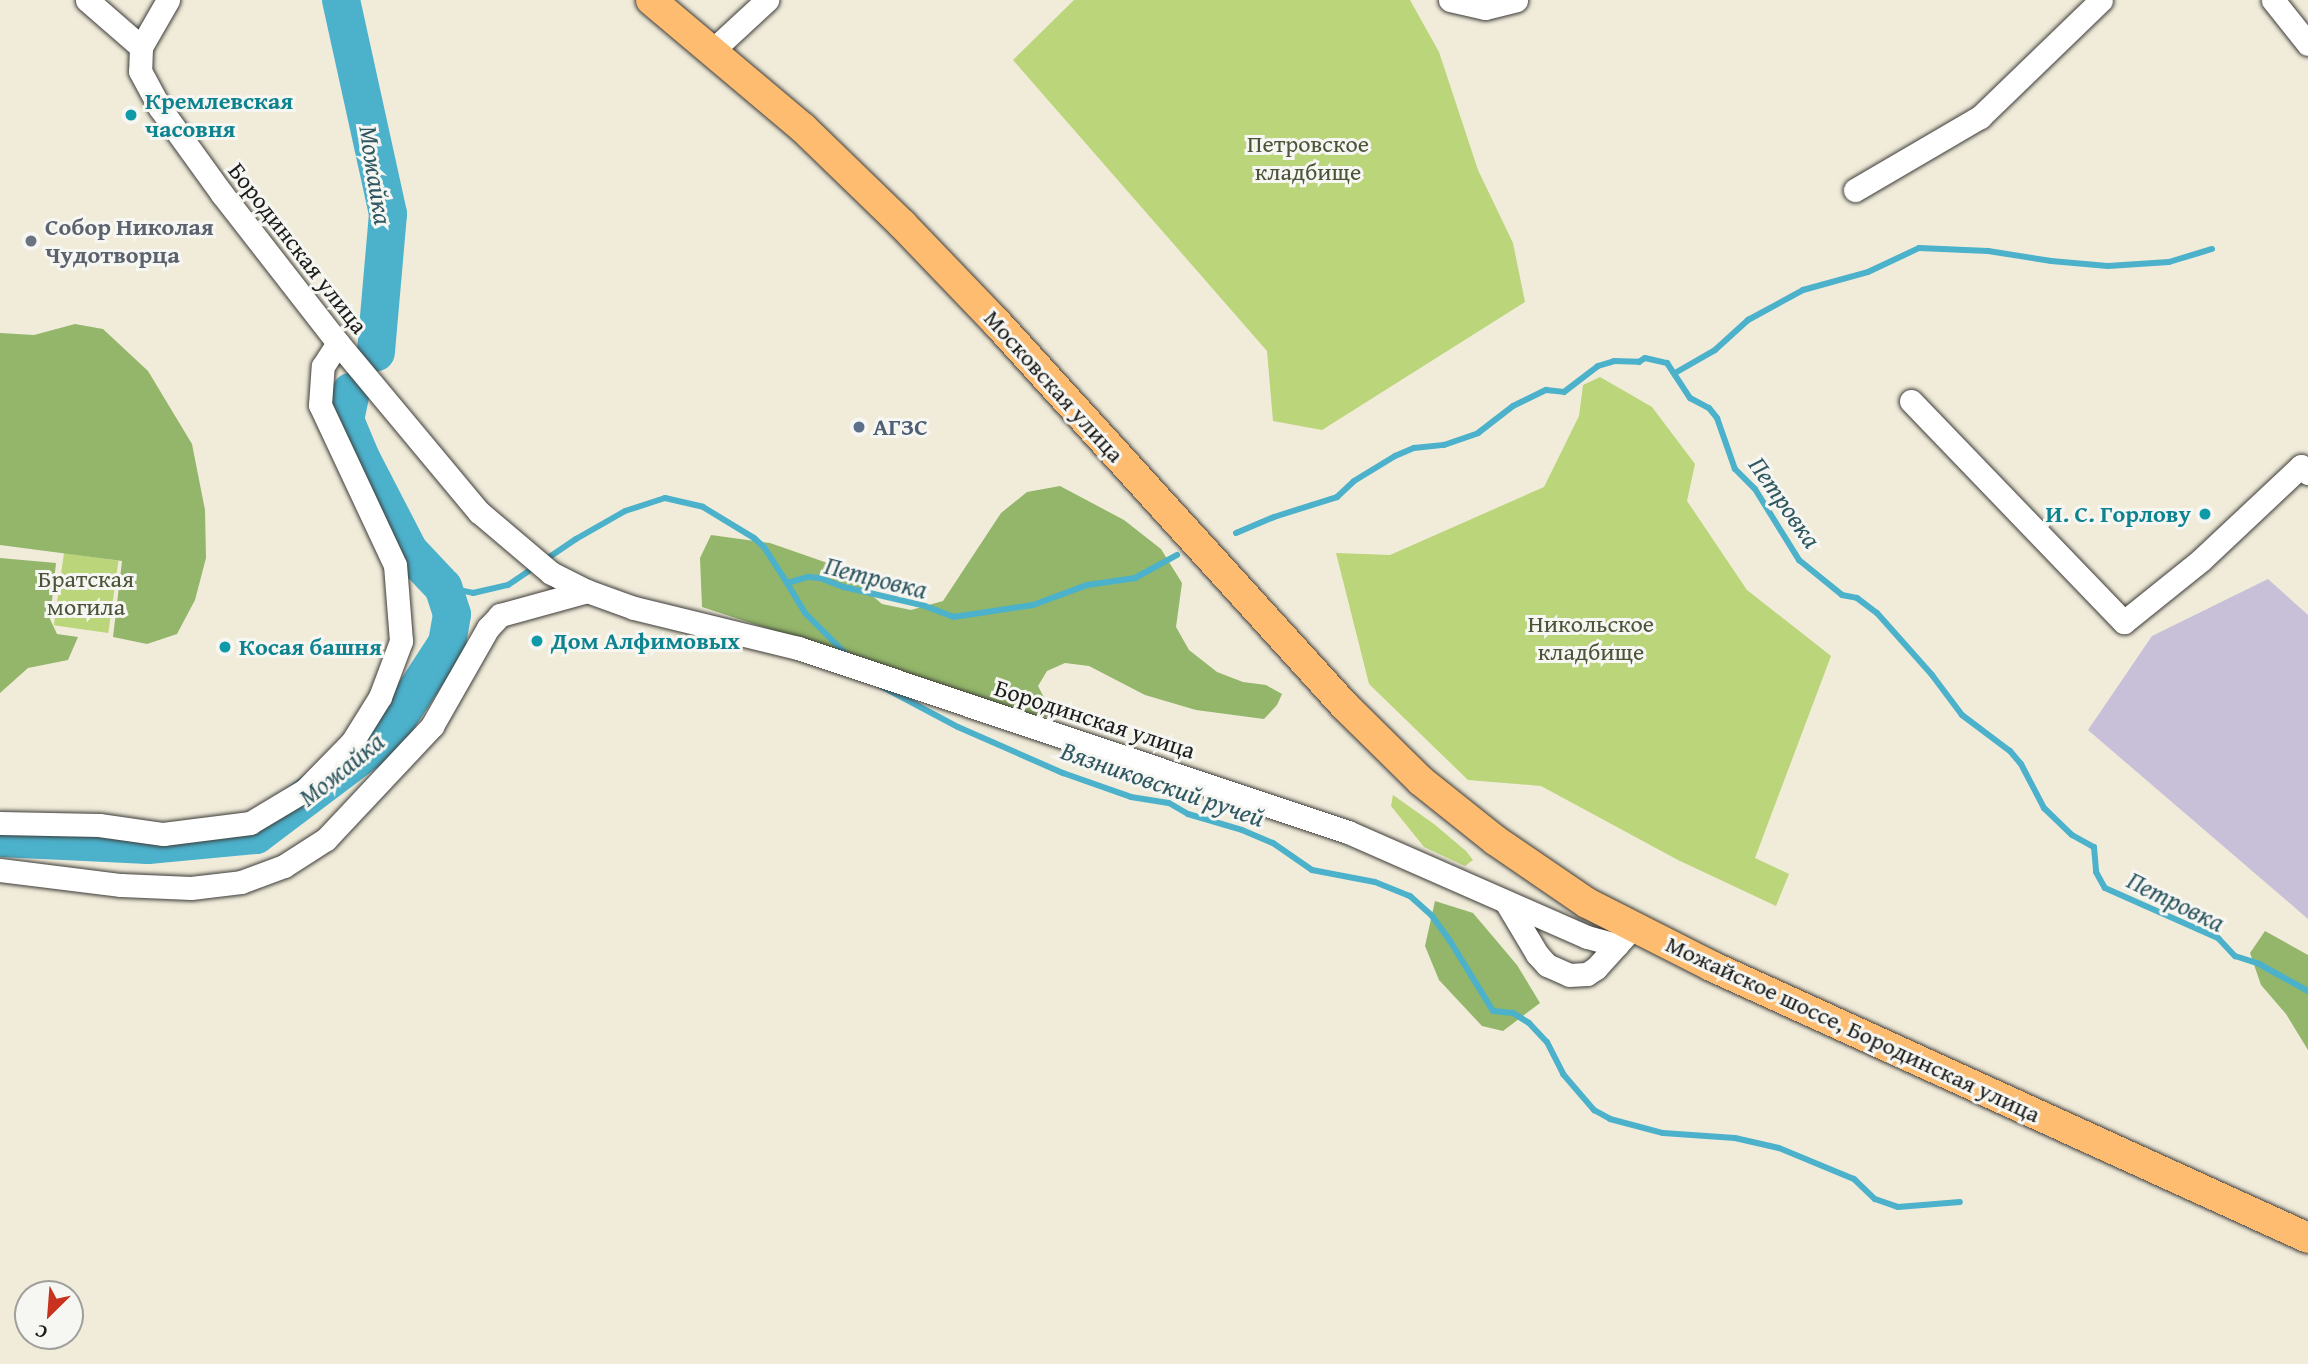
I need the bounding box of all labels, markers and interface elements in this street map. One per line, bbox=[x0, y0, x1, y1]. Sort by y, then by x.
place label: Кремлевская часовня bbox=[145, 87, 293, 143]
marker: Кремлевская часовня bbox=[123, 107, 139, 123]
water label: Можайка bbox=[353, 123, 399, 227]
park label: Петровское кладбище bbox=[1247, 130, 1369, 186]
street label: Бородинская улица bbox=[222, 157, 374, 339]
place label: Собор Николая Чудотворца bbox=[45, 213, 214, 269]
marker: Собор Николая Чудотворца bbox=[23, 233, 39, 249]
street label: Московская улица bbox=[978, 304, 1130, 468]
place label: АГЗС bbox=[873, 413, 928, 441]
marker: АГЗС bbox=[851, 419, 867, 435]
water label: Петровка bbox=[1742, 450, 1828, 554]
place label: И. С. Горлову bbox=[2046, 500, 2191, 528]
marker: И. С. Горлову bbox=[2197, 506, 2213, 522]
water label: Петровка bbox=[822, 549, 930, 605]
park label: Братская могила bbox=[38, 565, 134, 621]
park label: Никольское кладбище bbox=[1528, 610, 1654, 666]
place label: Дом Алфимовых bbox=[551, 627, 740, 655]
place label: Косая башня bbox=[239, 633, 382, 661]
marker: Дом Алфимовых bbox=[529, 633, 545, 649]
marker: Косая башня bbox=[217, 639, 233, 655]
street label: Бородинская улица bbox=[991, 673, 1199, 765]
water label: Можайка bbox=[292, 725, 390, 813]
water label: Вязниковский ручей bbox=[1057, 735, 1269, 833]
water label: Петровка bbox=[2122, 864, 2230, 938]
street label: Можайское шоссе, Бородинская улица bbox=[1661, 929, 2045, 1129]
north arrow bbox=[14, 1280, 84, 1350]
text: С bbox=[30, 1317, 52, 1347]

